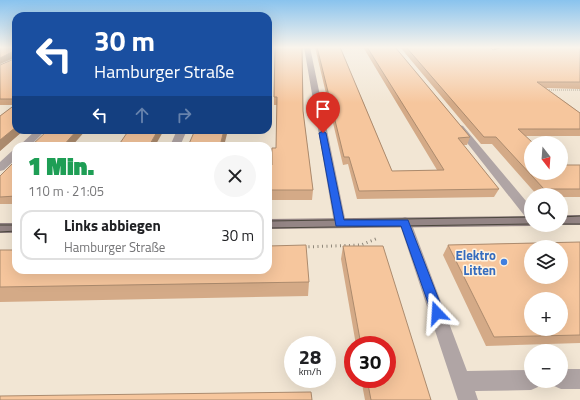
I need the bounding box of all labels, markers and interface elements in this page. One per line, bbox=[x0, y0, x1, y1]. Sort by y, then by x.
text: 30 m bbox=[94, 19, 155, 62]
icon: left bbox=[28, 28, 80, 80]
text: Hamburger Straße bbox=[94, 58, 234, 85]
pin bbox=[306, 92, 340, 133]
icon: arrive bbox=[312, 98, 334, 120]
icon: left bbox=[89, 104, 111, 126]
icon: ahead bbox=[131, 104, 153, 126]
icon: right bbox=[173, 104, 195, 126]
north arrow bbox=[524, 136, 568, 180]
map controls bbox=[524, 136, 568, 388]
text: 1 Min. bbox=[28, 148, 94, 184]
button: close bbox=[214, 155, 256, 197]
text: 110 m · 21:05 bbox=[28, 181, 104, 201]
button: search bbox=[524, 188, 568, 232]
text: Links abbiegen bbox=[64, 214, 161, 237]
icon: left bbox=[30, 224, 52, 246]
text: 30 m bbox=[221, 224, 254, 247]
text: Hamburger Straße bbox=[64, 237, 165, 257]
button: layers bbox=[524, 240, 568, 284]
place label: Elektro Litten bbox=[455, 245, 496, 280]
marker: Elektro Litten bbox=[499, 257, 509, 267]
position arrow bbox=[416, 292, 458, 334]
button: + bbox=[524, 292, 568, 336]
speed limit sign: 30 bbox=[344, 336, 396, 388]
text: 28 bbox=[299, 341, 321, 372]
button: − bbox=[524, 344, 568, 388]
text: km/h bbox=[299, 364, 321, 379]

